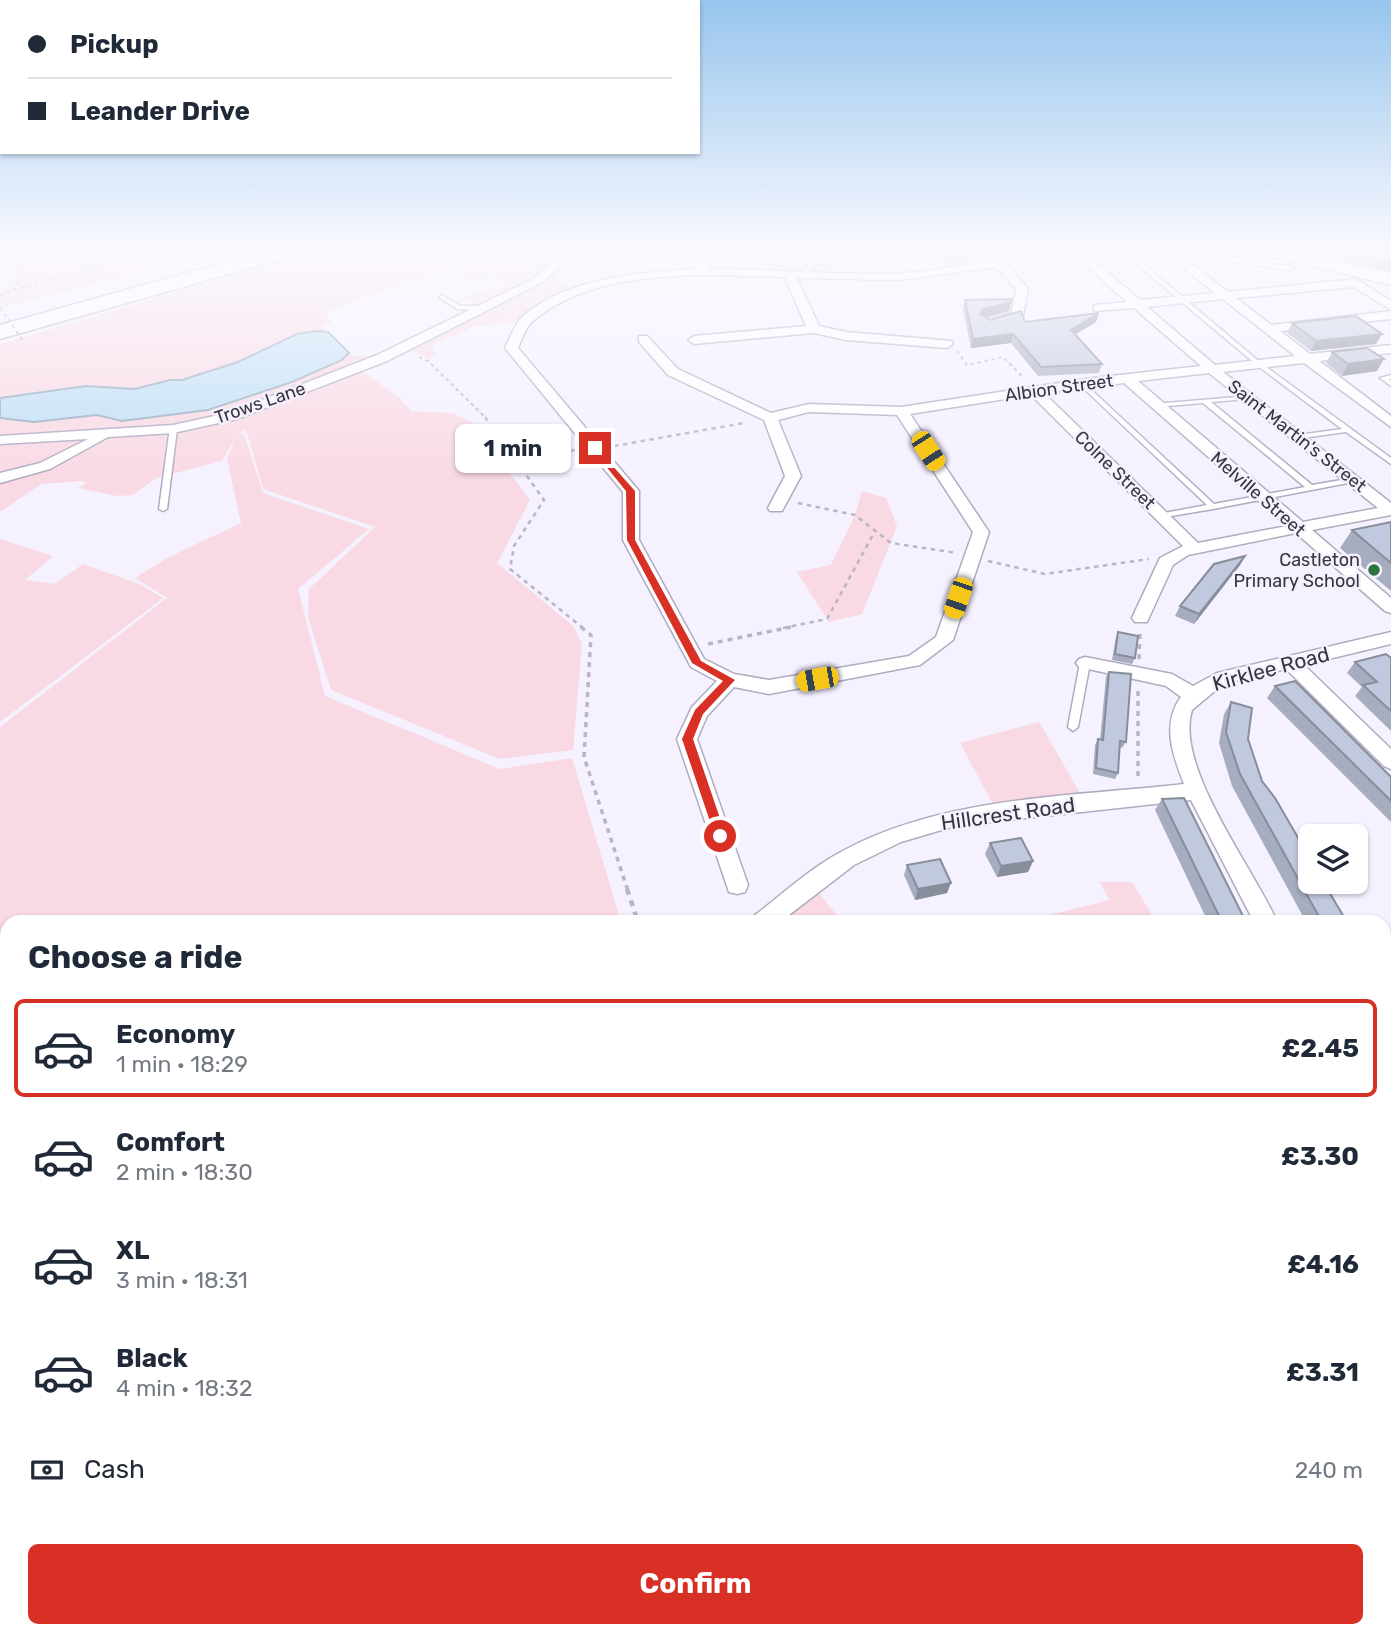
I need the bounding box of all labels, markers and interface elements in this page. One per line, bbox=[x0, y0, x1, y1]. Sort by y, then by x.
text: Pickup bbox=[70, 29, 159, 60]
text: Leander Drive bbox=[70, 96, 250, 127]
street label: Albion Street bbox=[1003, 370, 1115, 406]
street label: Saint Martin's Street bbox=[1223, 375, 1371, 497]
street label: Trows Lane bbox=[212, 377, 308, 429]
callout: 1 min bbox=[455, 424, 570, 472]
street label: Colne Street bbox=[1070, 426, 1160, 514]
car bbox=[908, 428, 949, 474]
route end bbox=[579, 432, 611, 464]
text: 1 min bbox=[484, 434, 542, 462]
street label: Melville Street bbox=[1206, 447, 1310, 541]
place label: Castleton Primary School bbox=[1233, 549, 1360, 592]
marker: Castleton Primary School bbox=[1366, 562, 1382, 578]
car bbox=[942, 575, 975, 621]
street label: Kirklee Road bbox=[1210, 641, 1332, 696]
car bbox=[795, 665, 840, 693]
street label: Hillcrest Road bbox=[939, 792, 1077, 835]
route start bbox=[704, 820, 736, 852]
map controls bbox=[1298, 824, 1368, 894]
button: layers bbox=[1298, 824, 1368, 894]
text: Choose a ride bbox=[28, 938, 242, 976]
icon: car bbox=[32, 1017, 95, 1080]
text: Economy bbox=[116, 1019, 235, 1050]
text: £2.45 bbox=[1282, 1033, 1359, 1064]
text: 1 min · 18:29 bbox=[116, 1050, 248, 1078]
icon: car bbox=[32, 1125, 95, 1188]
text: Comfort bbox=[116, 1127, 225, 1158]
text: £3.30 bbox=[1281, 1141, 1359, 1172]
text: 2 min · 18:30 bbox=[116, 1158, 253, 1186]
icon: car bbox=[32, 1233, 95, 1296]
text: XL bbox=[116, 1235, 149, 1266]
text: £4.16 bbox=[1287, 1249, 1359, 1280]
text: 3 min · 18:31 bbox=[116, 1266, 248, 1294]
icon: car bbox=[32, 1341, 95, 1404]
text: Black bbox=[116, 1343, 188, 1374]
text: £3.31 bbox=[1286, 1357, 1359, 1388]
text: 4 min · 18:32 bbox=[116, 1374, 252, 1402]
icon: cash bbox=[28, 1451, 66, 1489]
text: Cash bbox=[84, 1454, 145, 1485]
text: 240 m bbox=[1295, 1456, 1363, 1484]
button: Confirm bbox=[28, 1544, 1363, 1624]

